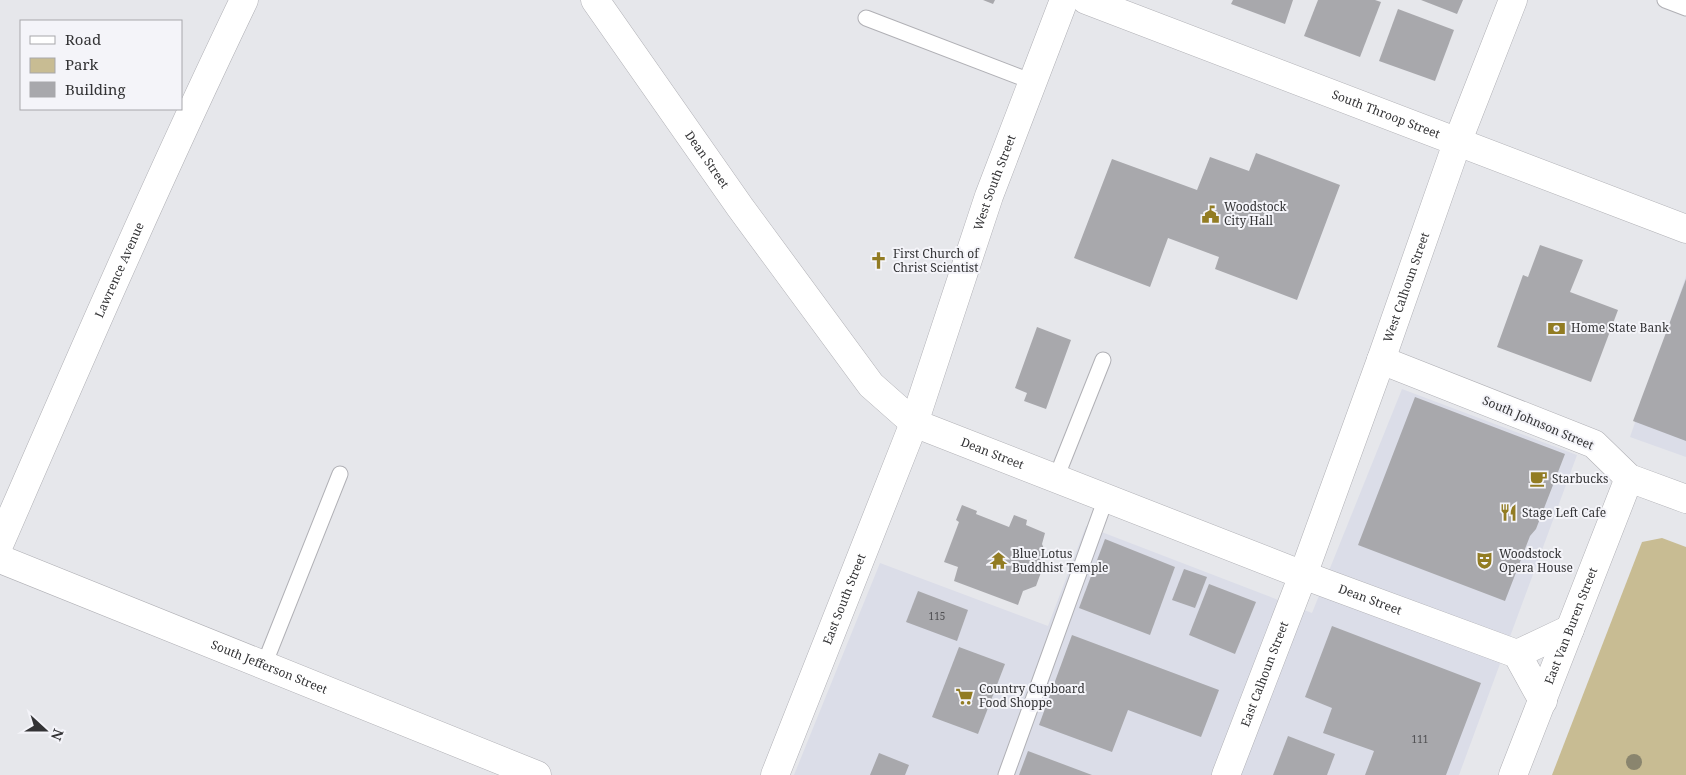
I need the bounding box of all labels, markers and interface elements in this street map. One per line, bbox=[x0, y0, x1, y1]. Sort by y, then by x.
legend bbox=[20, 20, 182, 110]
text: Road bbox=[65, 29, 101, 49]
text: Park bbox=[65, 54, 99, 74]
text: Building bbox=[65, 79, 126, 99]
street label: South Throop Street bbox=[1330, 86, 1443, 142]
street label: Dean Street bbox=[681, 127, 733, 191]
street label: West South Street bbox=[969, 132, 1020, 233]
place label: Woodstock City Hall bbox=[1224, 198, 1288, 229]
public building icon: Woodstock City Hall bbox=[1200, 204, 1220, 224]
street label: Lawrence Avenue bbox=[90, 219, 148, 320]
street label: West Calhoun Street bbox=[1379, 230, 1433, 344]
place label: First Church of Christ Scientist bbox=[893, 245, 980, 276]
church icon: First Church of Christ Scientist bbox=[869, 251, 889, 271]
bank icon: Home State Bank bbox=[1547, 318, 1567, 338]
place label: Home State Bank bbox=[1571, 319, 1670, 336]
street label: South Johnson Street bbox=[1480, 391, 1596, 454]
street label: Dean Street bbox=[958, 433, 1026, 473]
cafe icon: Starbucks bbox=[1528, 469, 1548, 489]
place label: Starbucks bbox=[1552, 470, 1609, 487]
restaurant icon: Stage Left Cafe bbox=[1498, 503, 1518, 523]
place label: Stage Left Cafe bbox=[1522, 504, 1606, 521]
place label: Blue Lotus Buddhist Temple bbox=[1012, 545, 1108, 576]
place label: Woodstock Opera House bbox=[1499, 545, 1573, 576]
street label: East South Street bbox=[818, 551, 870, 647]
temple icon: Blue Lotus Buddhist Temple bbox=[988, 551, 1008, 571]
theatre icon: Woodstock Opera House bbox=[1475, 551, 1495, 571]
street label: East Van Buren Street bbox=[1540, 565, 1601, 687]
street label: Dean Street bbox=[1336, 580, 1404, 619]
house number: 115 bbox=[929, 609, 945, 623]
street label: East Calhoun Street bbox=[1236, 619, 1292, 729]
street label: South Jefferson Street bbox=[208, 636, 330, 698]
place label: Country Cupboard Food Shoppe bbox=[979, 680, 1085, 711]
supermarket icon: Country Cupboard Food Shoppe bbox=[955, 686, 975, 706]
north arrow bbox=[20, 705, 70, 755]
text: N bbox=[47, 726, 68, 743]
house number: 111 bbox=[1412, 732, 1428, 746]

